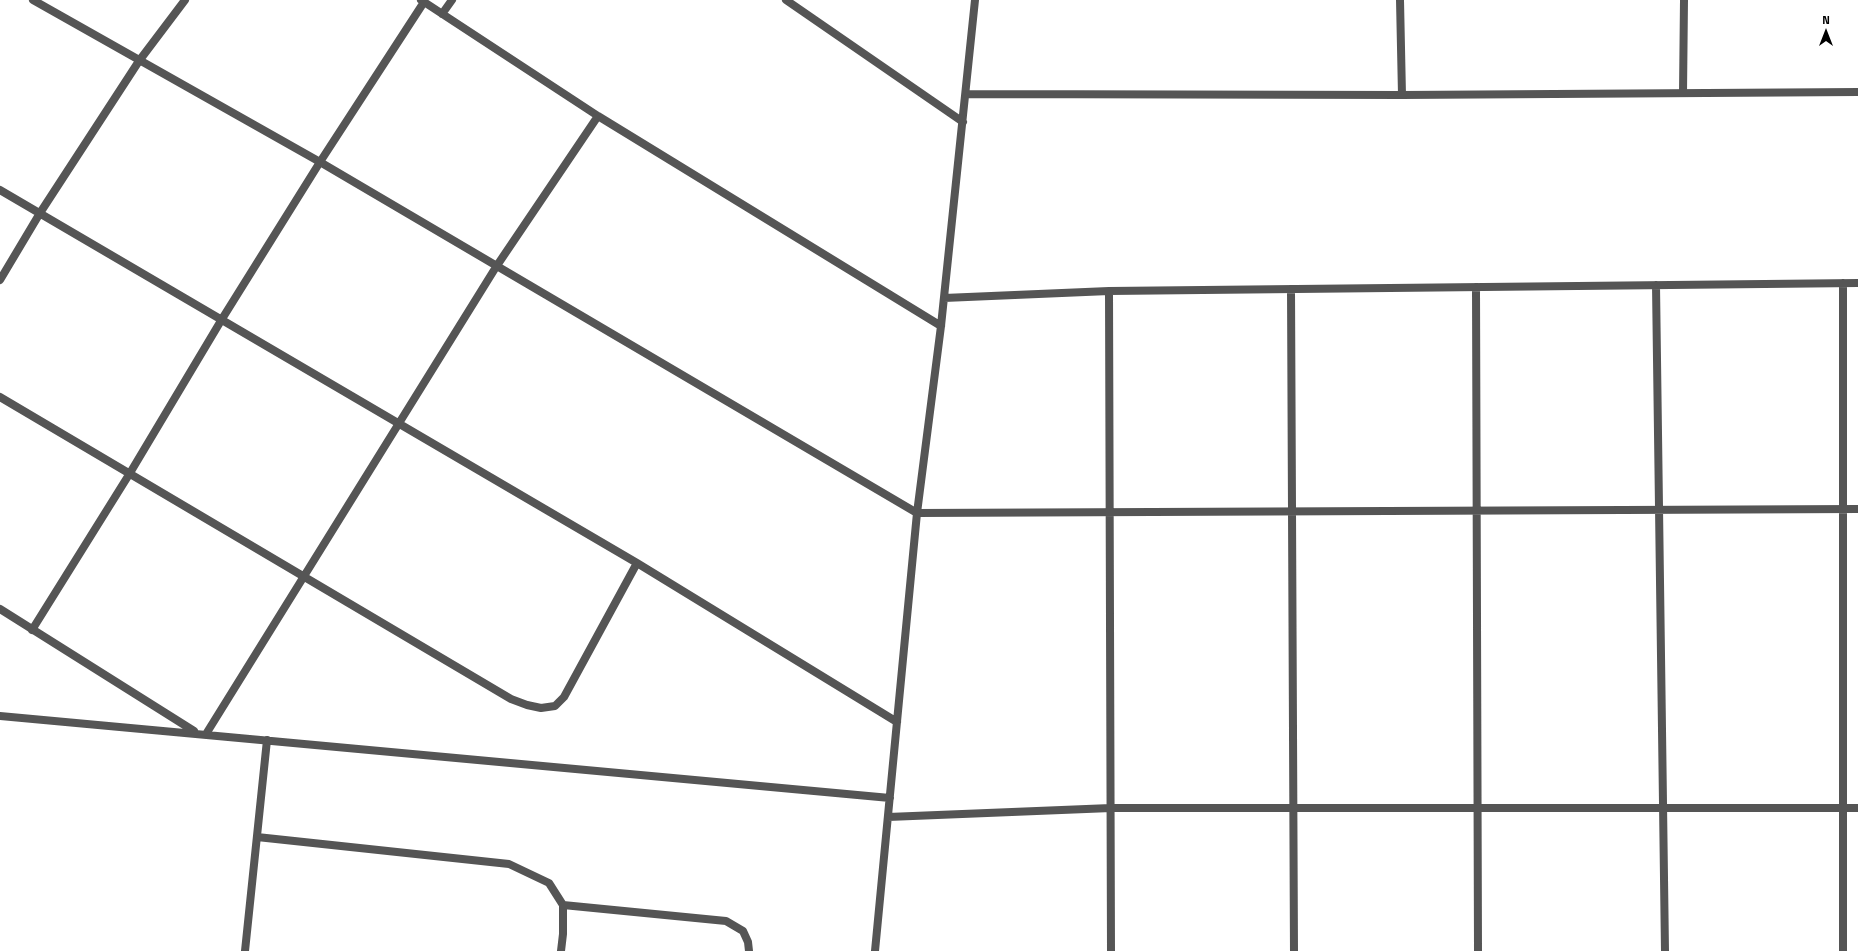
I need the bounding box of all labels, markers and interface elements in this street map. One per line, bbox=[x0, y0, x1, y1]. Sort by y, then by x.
north arrow bbox=[1806, 12, 1846, 52]
text: N bbox=[1822, 12, 1830, 28]

